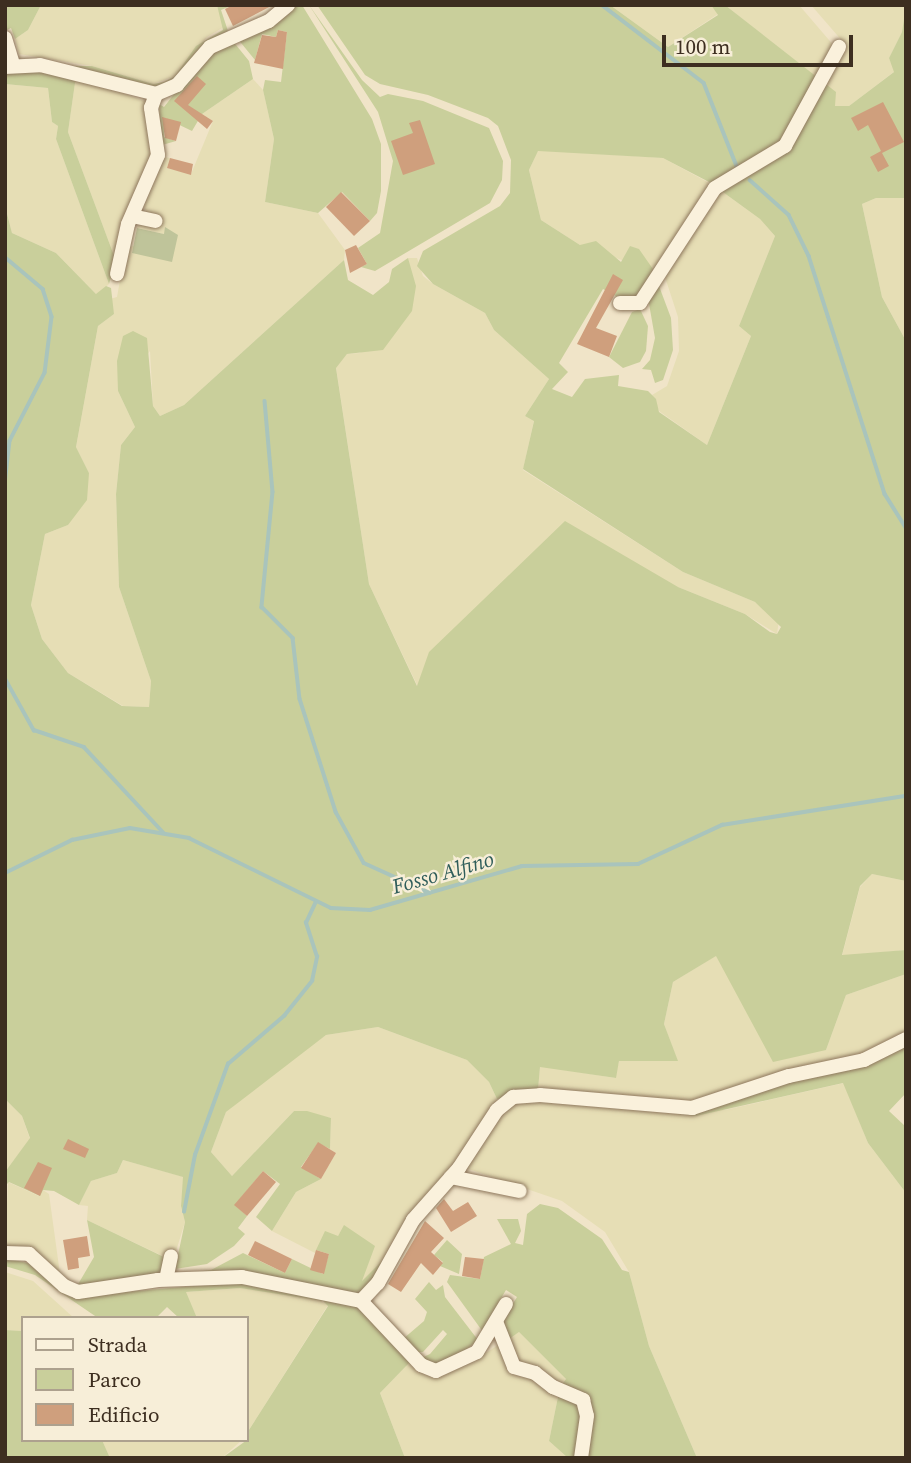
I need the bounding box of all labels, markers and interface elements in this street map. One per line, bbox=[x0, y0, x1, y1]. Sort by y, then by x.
scale bar bbox=[666, 21, 857, 65]
text: 100 m bbox=[675, 32, 730, 61]
water label: Fosso Alfino bbox=[389, 846, 497, 900]
legend bbox=[21, 1316, 248, 1442]
text: Strada bbox=[88, 1330, 147, 1359]
text: Parco bbox=[88, 1365, 141, 1394]
text: Edificio bbox=[88, 1400, 160, 1429]

